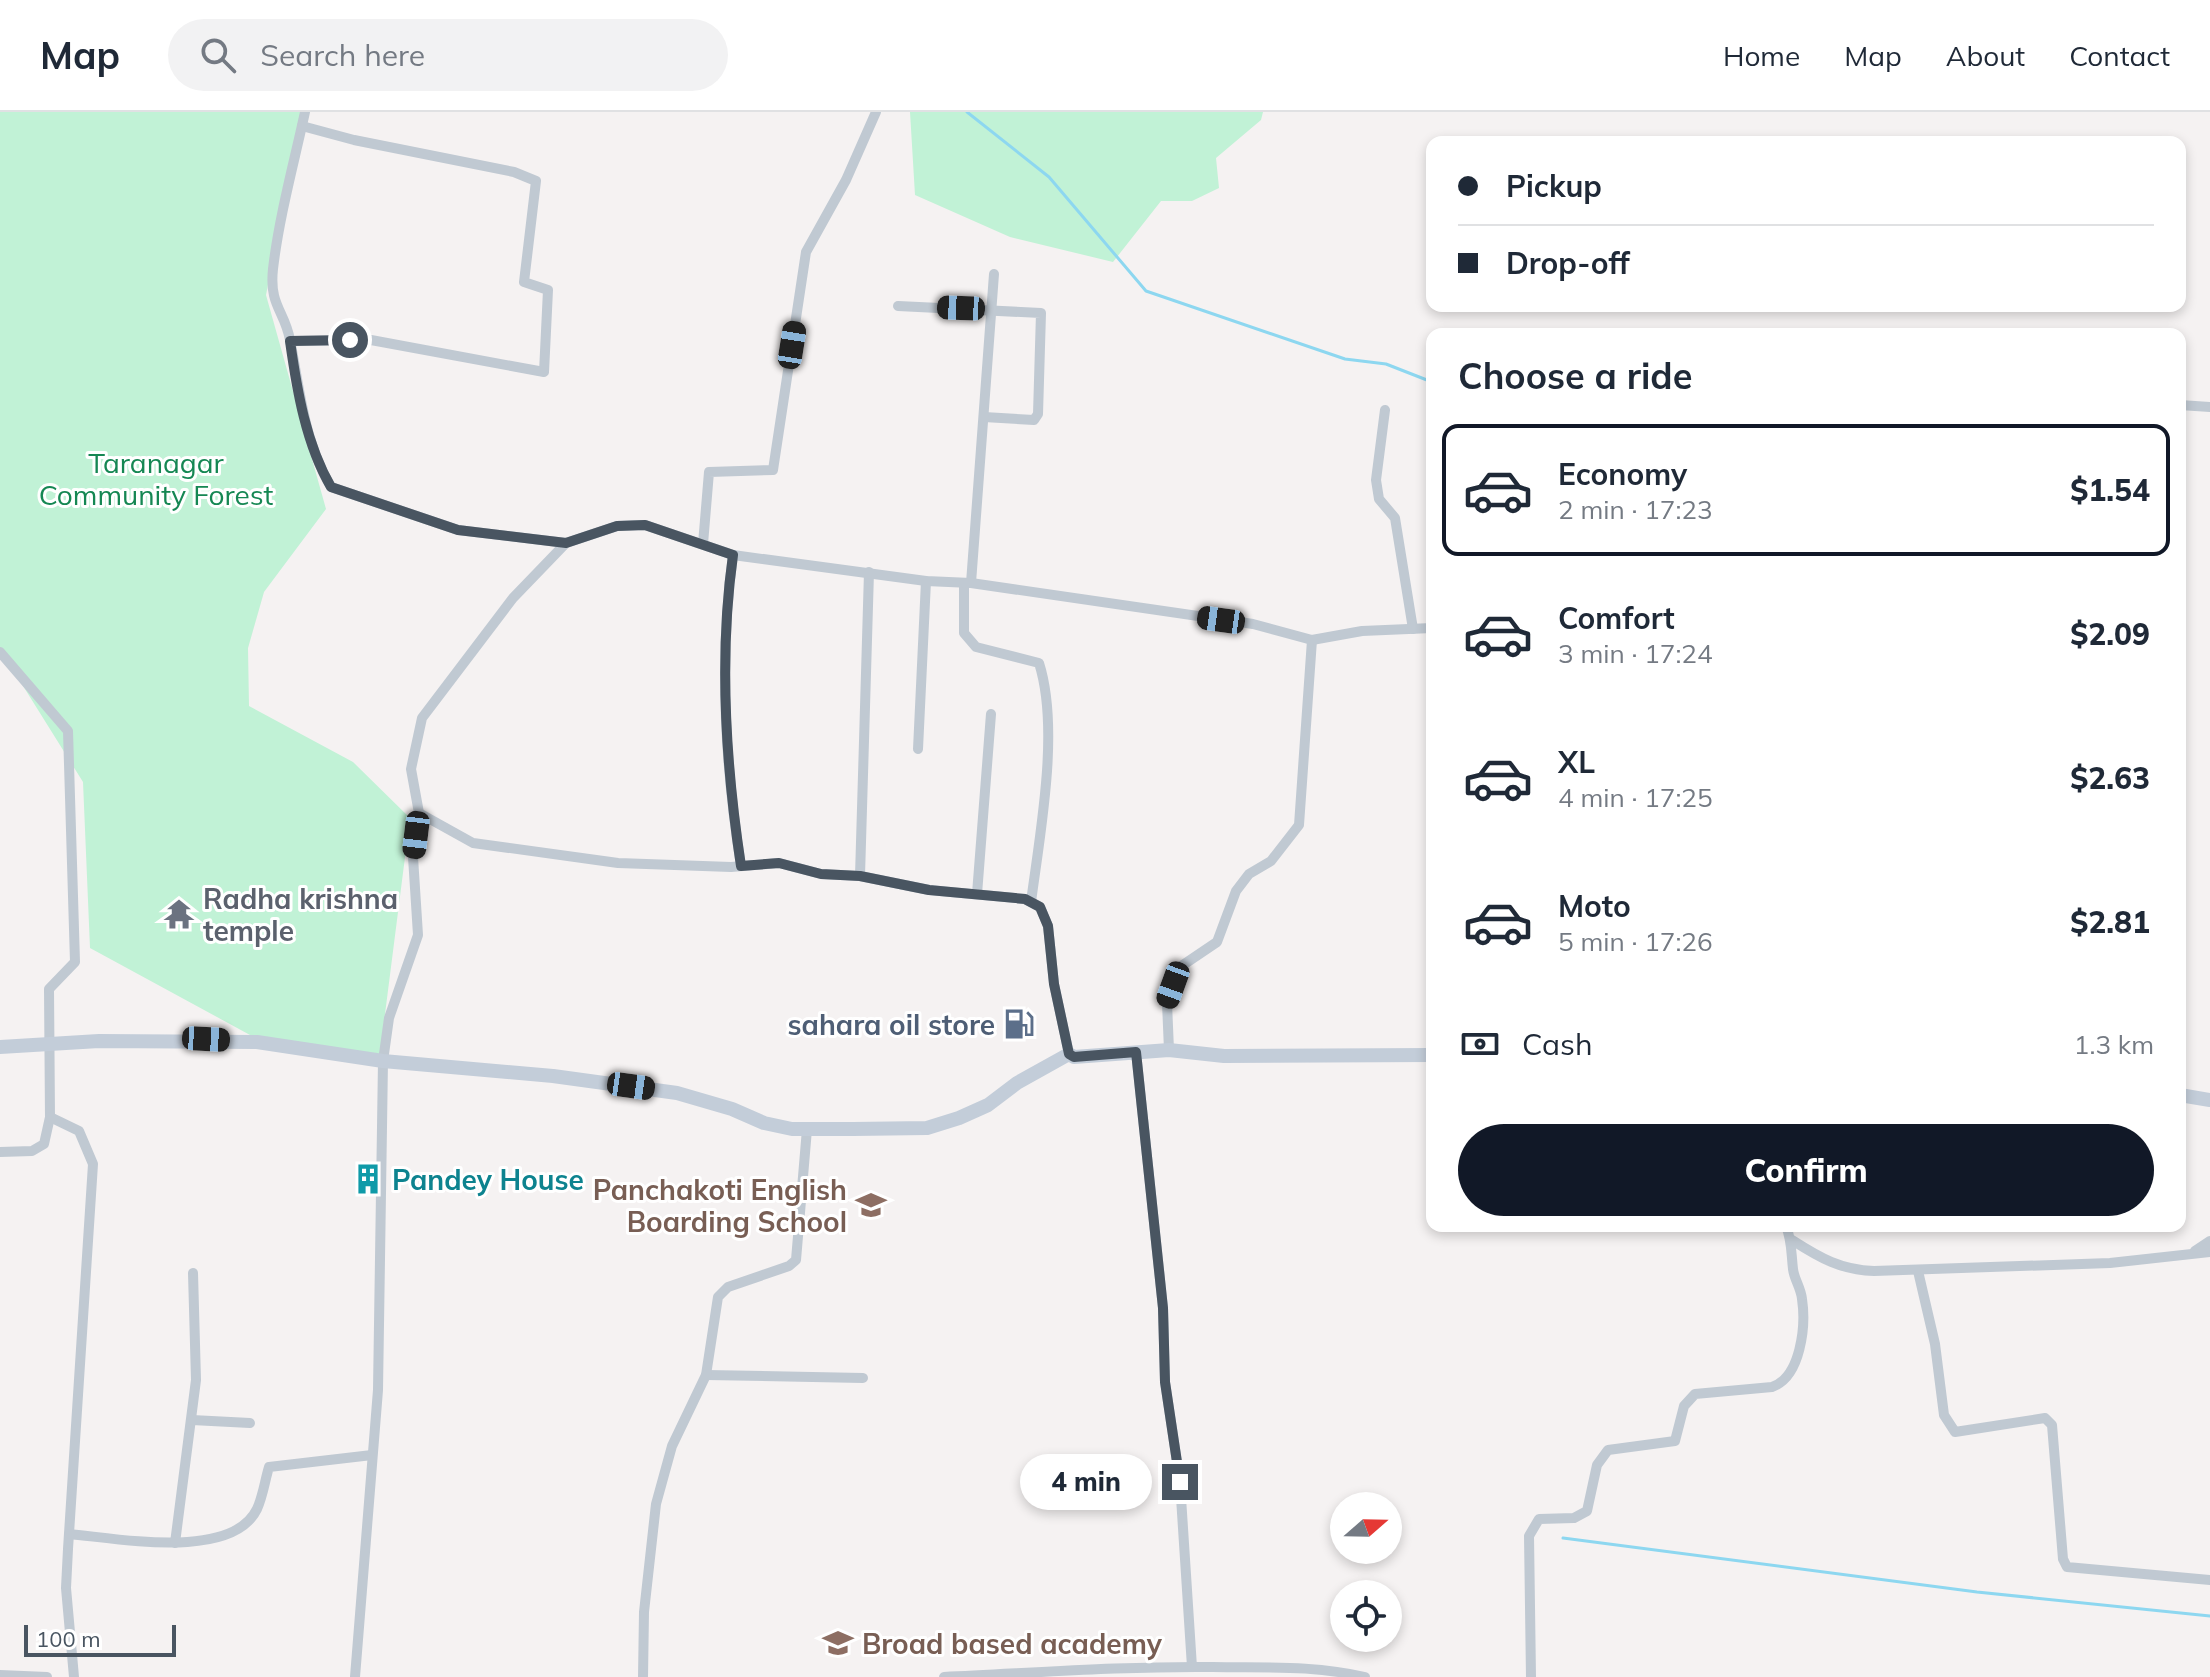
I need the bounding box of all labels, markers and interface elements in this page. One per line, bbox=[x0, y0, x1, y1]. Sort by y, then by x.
search box bbox=[168, 19, 728, 91]
text: Map bbox=[40, 31, 120, 79]
icon: search bbox=[196, 33, 240, 77]
text: Search here bbox=[260, 36, 425, 74]
text: Home bbox=[1723, 38, 1800, 73]
text: Map bbox=[1844, 38, 1902, 73]
text: About bbox=[1946, 38, 2025, 73]
text: Contact bbox=[2069, 38, 2170, 73]
text: Pickup bbox=[1506, 167, 1602, 205]
text: Drop-off bbox=[1506, 244, 1630, 282]
car bbox=[937, 295, 985, 321]
car bbox=[776, 319, 808, 371]
route start bbox=[332, 322, 368, 358]
text: Choose a ride bbox=[1458, 353, 1692, 398]
park label: Taranagar Community Forest bbox=[39, 445, 274, 512]
icon: car bbox=[1462, 454, 1534, 526]
text: Economy bbox=[1558, 455, 1687, 493]
text: $1.54 bbox=[2070, 471, 2150, 509]
text: 2 min · 17:23 bbox=[1558, 493, 1713, 526]
icon: car bbox=[1462, 598, 1534, 670]
text: Comfort bbox=[1558, 599, 1675, 637]
car bbox=[1196, 605, 1246, 635]
text: $2.09 bbox=[2070, 615, 2150, 653]
text: 3 min · 17:24 bbox=[1558, 637, 1713, 670]
icon: car bbox=[1462, 742, 1534, 814]
text: XL bbox=[1558, 743, 1595, 781]
text: $2.63 bbox=[2070, 759, 2150, 797]
text: 4 min · 17:25 bbox=[1558, 781, 1713, 814]
car bbox=[401, 810, 431, 860]
place label: Radha krishna temple bbox=[203, 881, 398, 948]
icon: car bbox=[1462, 886, 1534, 958]
text: Moto bbox=[1558, 887, 1631, 925]
temple icon: Radha krishna temple bbox=[162, 897, 196, 931]
text: $2.81 bbox=[2070, 903, 2150, 941]
text: 5 min · 17:26 bbox=[1558, 925, 1713, 958]
car bbox=[1154, 958, 1192, 1012]
place label: sahara oil store bbox=[788, 1007, 995, 1042]
fuel station icon: sahara oil store bbox=[1002, 1007, 1036, 1041]
icon: cash bbox=[1458, 1022, 1502, 1066]
text: Cash bbox=[1522, 1025, 1593, 1063]
car bbox=[181, 1026, 231, 1052]
text: 1.3 km bbox=[2074, 1028, 2154, 1061]
car bbox=[606, 1071, 656, 1101]
button: Confirm bbox=[1458, 1124, 2154, 1216]
building icon: Pandey House bbox=[351, 1162, 385, 1196]
place label: Pandey House bbox=[392, 1162, 584, 1197]
place label: Panchakoti English Boarding School bbox=[593, 1172, 847, 1239]
school or university icon: Panchakoti English Boarding School bbox=[854, 1188, 888, 1222]
callout: 4 min bbox=[1020, 1454, 1152, 1510]
route end bbox=[1162, 1464, 1198, 1500]
text: 4 min bbox=[1051, 1465, 1121, 1498]
north arrow bbox=[1330, 1492, 1402, 1564]
map controls bbox=[1330, 1492, 1402, 1652]
button: locate bbox=[1330, 1580, 1402, 1652]
scale bar bbox=[24, 1621, 176, 1657]
text: 100 m bbox=[36, 1625, 101, 1653]
school or university icon: Broad based academy bbox=[821, 1626, 855, 1660]
place label: Broad based academy bbox=[862, 1626, 1163, 1661]

